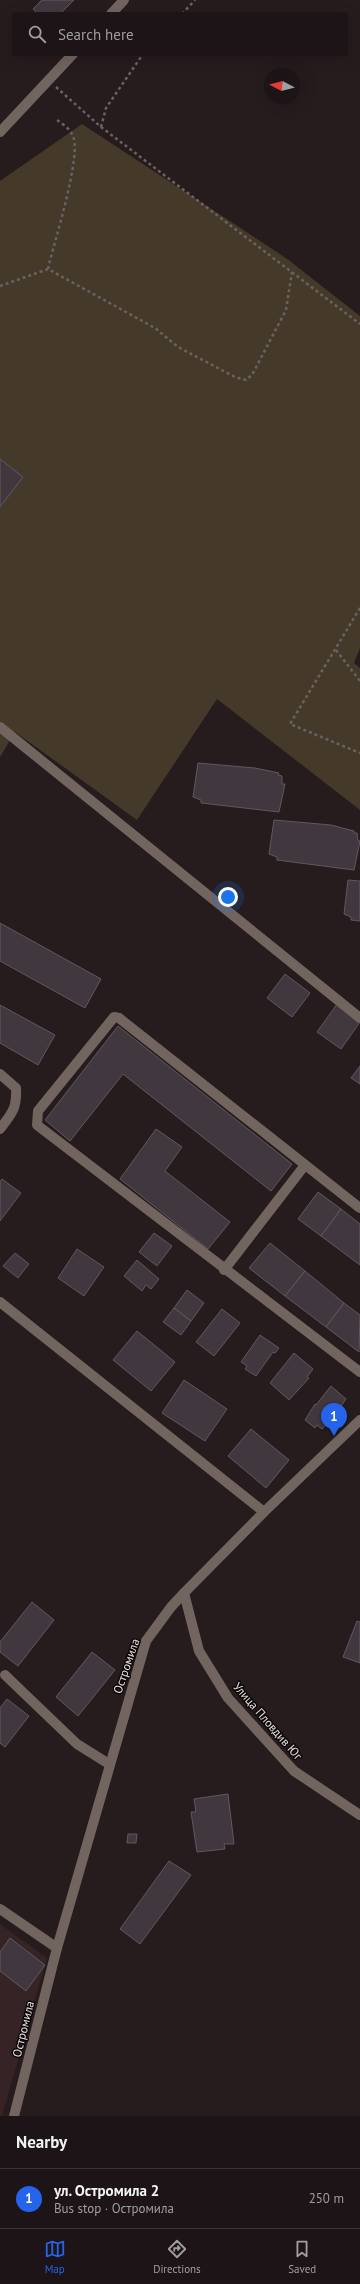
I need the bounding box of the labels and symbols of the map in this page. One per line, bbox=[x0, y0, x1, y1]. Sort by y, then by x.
north arrow bbox=[264, 68, 300, 104]
your location bbox=[218, 887, 238, 907]
pin: 1 bbox=[321, 1403, 347, 1436]
street label: Остромила bbox=[110, 1636, 142, 1696]
street label: Улица Пловдив Юг bbox=[230, 1679, 306, 1763]
street label: Остромила bbox=[9, 1999, 37, 2059]

